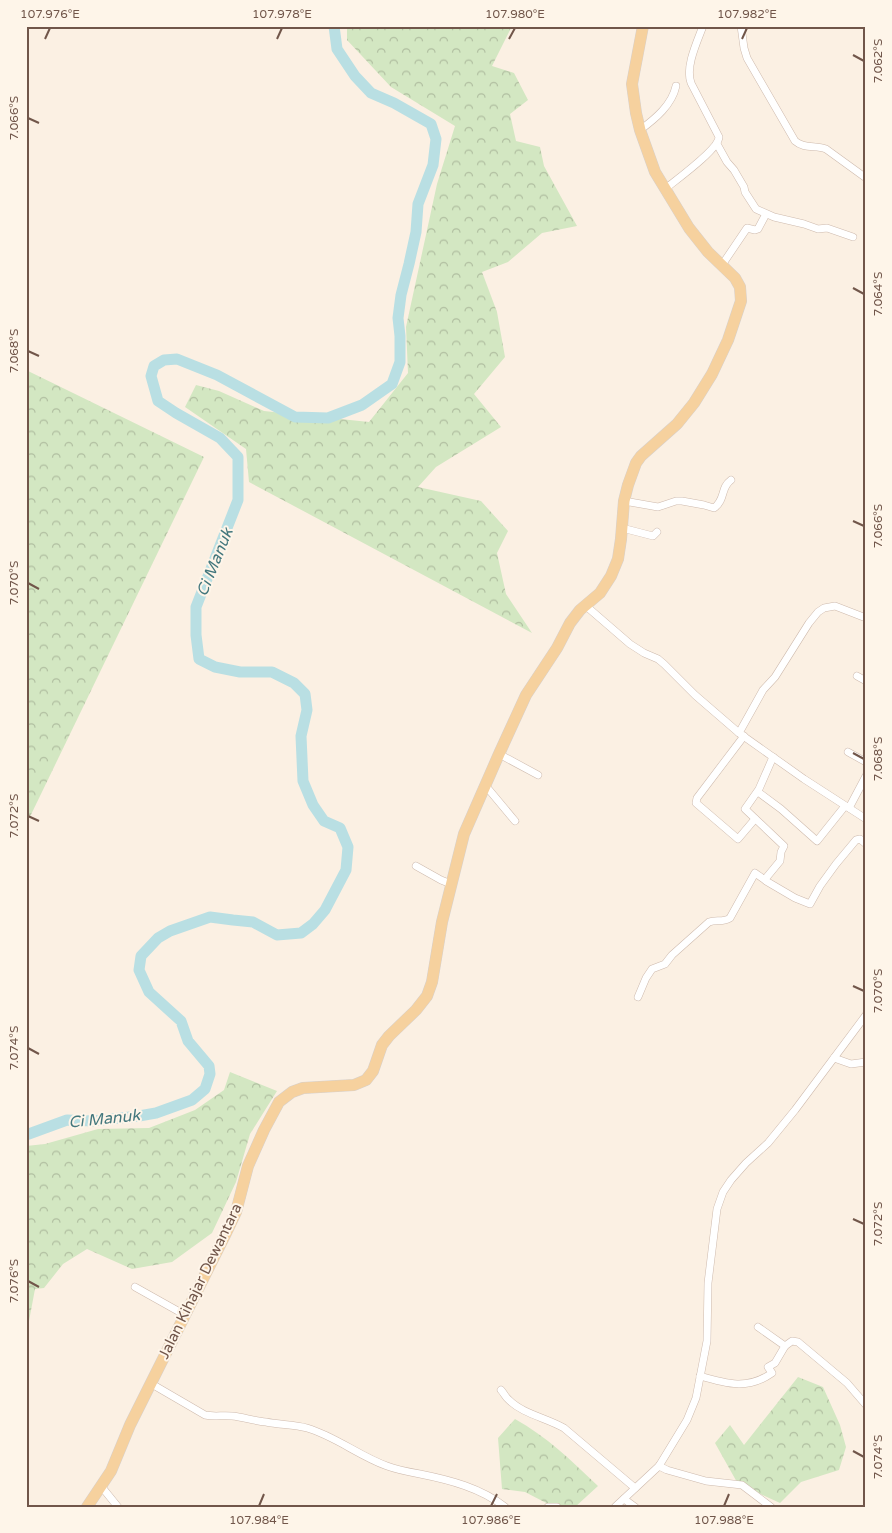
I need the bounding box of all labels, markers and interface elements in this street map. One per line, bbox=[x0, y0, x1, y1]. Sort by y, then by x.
text: 107.976°E bbox=[20, 7, 80, 21]
text: 107.978°E bbox=[252, 7, 312, 21]
text: 107.980°E bbox=[485, 7, 545, 21]
text: 107.982°E bbox=[717, 7, 777, 21]
text: 7.062°S bbox=[871, 39, 885, 83]
text: 7.066°S bbox=[7, 96, 21, 140]
text: 7.064°S bbox=[871, 272, 885, 316]
text: 7.068°S bbox=[7, 329, 21, 373]
text: 7.066°S bbox=[871, 504, 885, 548]
water label: Ci Manuk bbox=[192, 524, 238, 599]
text: 7.070°S bbox=[7, 561, 21, 605]
text: 7.068°S bbox=[871, 737, 885, 781]
text: 7.072°S bbox=[7, 794, 21, 838]
text: 7.070°S bbox=[871, 969, 885, 1013]
text: 7.074°S bbox=[7, 1026, 21, 1070]
water label: Ci Manuk bbox=[67, 1105, 142, 1133]
street label: Jalan Kihajar Dewantara bbox=[154, 1200, 246, 1362]
text: 7.072°S bbox=[871, 1202, 885, 1246]
text: 7.076°S bbox=[7, 1259, 21, 1303]
text: 7.074°S bbox=[871, 1435, 885, 1479]
text: 107.984°E bbox=[229, 1513, 289, 1527]
text: 107.986°E bbox=[461, 1513, 521, 1527]
text: 107.988°E bbox=[694, 1513, 754, 1527]

